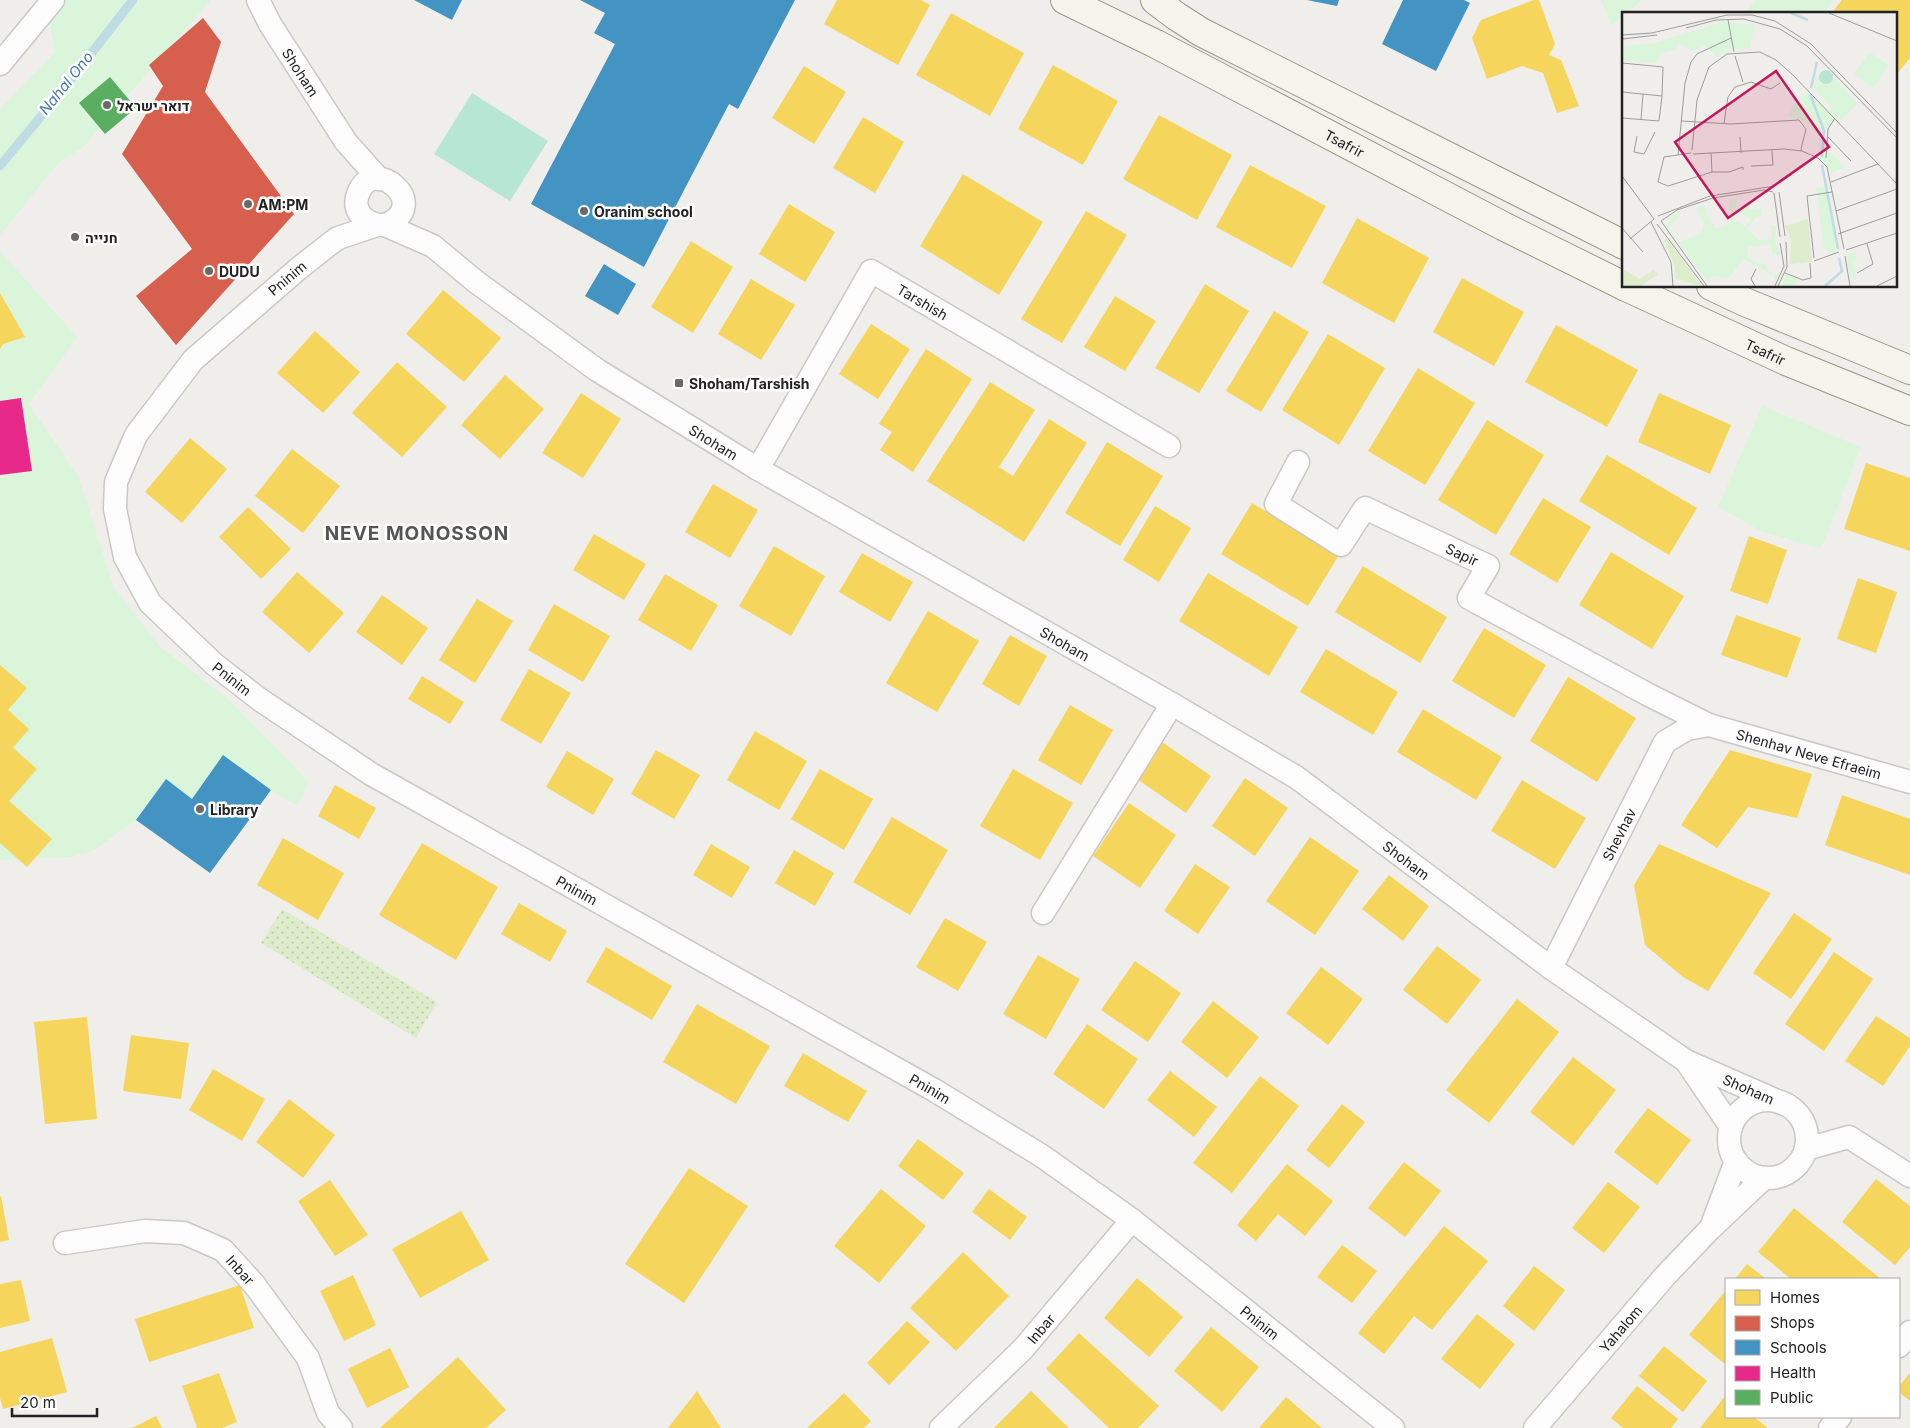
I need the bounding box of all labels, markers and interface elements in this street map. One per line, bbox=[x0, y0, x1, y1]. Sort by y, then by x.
inset map bbox=[1622, 12, 1898, 288]
street label: Shoham bbox=[279, 45, 323, 99]
water label: Nahal Ono bbox=[35, 48, 97, 118]
place label: דואר ישראל bbox=[117, 97, 190, 114]
marker: דואר ישראל bbox=[101, 99, 113, 111]
street label: Tsafrir bbox=[1322, 125, 1367, 160]
place label: AM:PM bbox=[258, 196, 308, 213]
marker: AM:PM bbox=[242, 198, 254, 210]
place label: Oranim school bbox=[594, 203, 693, 220]
marker: Oranim school bbox=[578, 205, 590, 217]
place label: חנייה bbox=[85, 229, 118, 246]
marker: חנייה bbox=[69, 231, 81, 243]
street label: Pninim bbox=[264, 257, 310, 299]
place label: DUDU bbox=[219, 263, 260, 280]
marker: DUDU bbox=[203, 265, 215, 277]
street label: Tarshish bbox=[894, 280, 951, 323]
street label: Tsafrir bbox=[1743, 335, 1788, 368]
place label: Shoham/Tarshish bbox=[689, 375, 810, 392]
marker: Shoham/Tarshish bbox=[673, 377, 685, 389]
street label: Shoham bbox=[686, 420, 741, 463]
district label: NEVE MONOSSON bbox=[325, 522, 509, 545]
street label: Sapir bbox=[1443, 539, 1481, 569]
street label: Shoham bbox=[1037, 623, 1093, 664]
street label: Pninim bbox=[210, 658, 255, 699]
street label: Shenhav Neve Efraeim bbox=[1734, 725, 1884, 782]
place label: Library bbox=[210, 801, 259, 818]
marker: Library bbox=[194, 803, 206, 815]
street label: Shevhav bbox=[1598, 805, 1639, 863]
street label: Shoham bbox=[1380, 837, 1433, 883]
street label: Pninim bbox=[554, 871, 601, 908]
street label: Pninim bbox=[907, 1070, 954, 1107]
street label: Shoham bbox=[1721, 1070, 1777, 1107]
street label: Inbar bbox=[223, 1251, 259, 1288]
legend bbox=[1725, 1278, 1900, 1418]
text: Homes bbox=[1770, 1288, 1820, 1307]
street label: Yahalom bbox=[1595, 1301, 1645, 1355]
street label: Pninim bbox=[1237, 1302, 1283, 1343]
street label: Inbar bbox=[1023, 1310, 1058, 1347]
text: Shops bbox=[1770, 1313, 1815, 1332]
text: Schools bbox=[1770, 1338, 1827, 1357]
text: Health bbox=[1770, 1363, 1816, 1382]
scale bar bbox=[12, 1386, 98, 1418]
text: Public bbox=[1770, 1388, 1813, 1407]
text: 20 m bbox=[20, 1393, 56, 1412]

